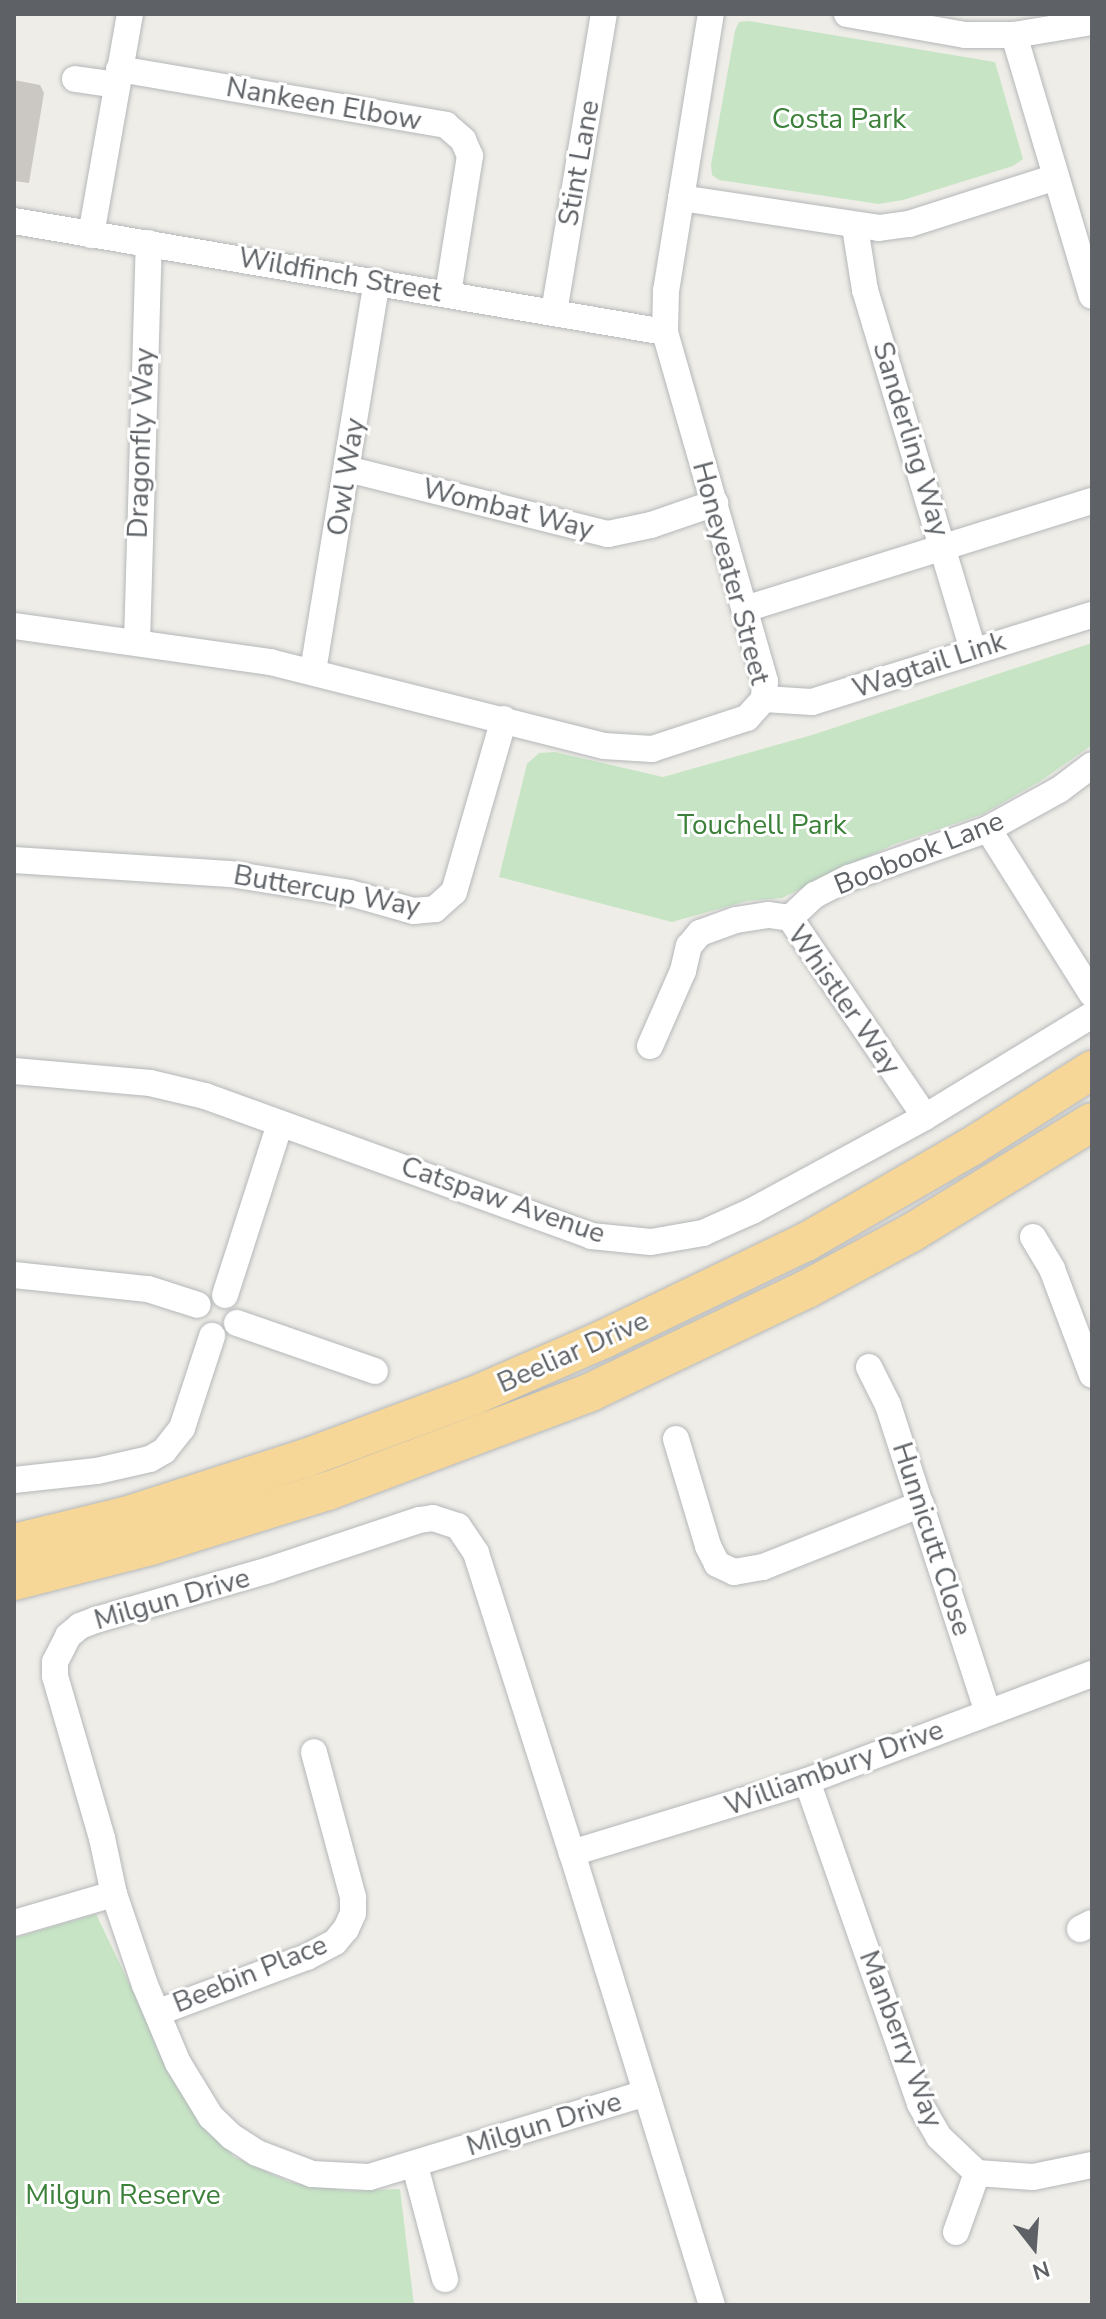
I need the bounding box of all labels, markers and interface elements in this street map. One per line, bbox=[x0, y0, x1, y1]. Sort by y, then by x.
street label: Nankeen Elbow bbox=[224, 70, 424, 138]
street label: Stint Lane bbox=[551, 97, 607, 229]
park label: Costa Park bbox=[772, 102, 906, 136]
street label: Wildfinch Street bbox=[236, 241, 444, 309]
street label: Sanderling Way bbox=[865, 338, 957, 540]
street label: Dragonfly Way bbox=[121, 347, 161, 539]
street label: Owl Way bbox=[320, 416, 372, 538]
street label: Honeyeater Street bbox=[685, 458, 777, 688]
street label: Wombat Way bbox=[419, 472, 597, 546]
street label: Wagtail Link bbox=[848, 625, 1010, 705]
street label: Boobook Lane bbox=[829, 804, 1009, 902]
park label: Touchell Park bbox=[677, 808, 847, 842]
street label: Buttercup Way bbox=[231, 858, 423, 924]
street label: Whistler Way bbox=[780, 919, 908, 1081]
street label: Catspaw Avenue bbox=[397, 1149, 609, 1251]
street label: Beeliar Drive bbox=[492, 1304, 654, 1400]
street label: Hunnicutt Close bbox=[885, 1438, 979, 1640]
street label: Milgun Drive bbox=[90, 1561, 254, 1637]
street label: Williambury Drive bbox=[720, 1713, 948, 1823]
street label: Beebin Place bbox=[168, 1928, 332, 2020]
street label: Manberry Way bbox=[852, 1946, 950, 2132]
street label: Milgun Drive bbox=[462, 2085, 626, 2163]
park label: Milgun Reserve bbox=[25, 2178, 221, 2212]
north arrow bbox=[994, 2207, 1074, 2287]
text: N bbox=[1029, 2253, 1053, 2287]

